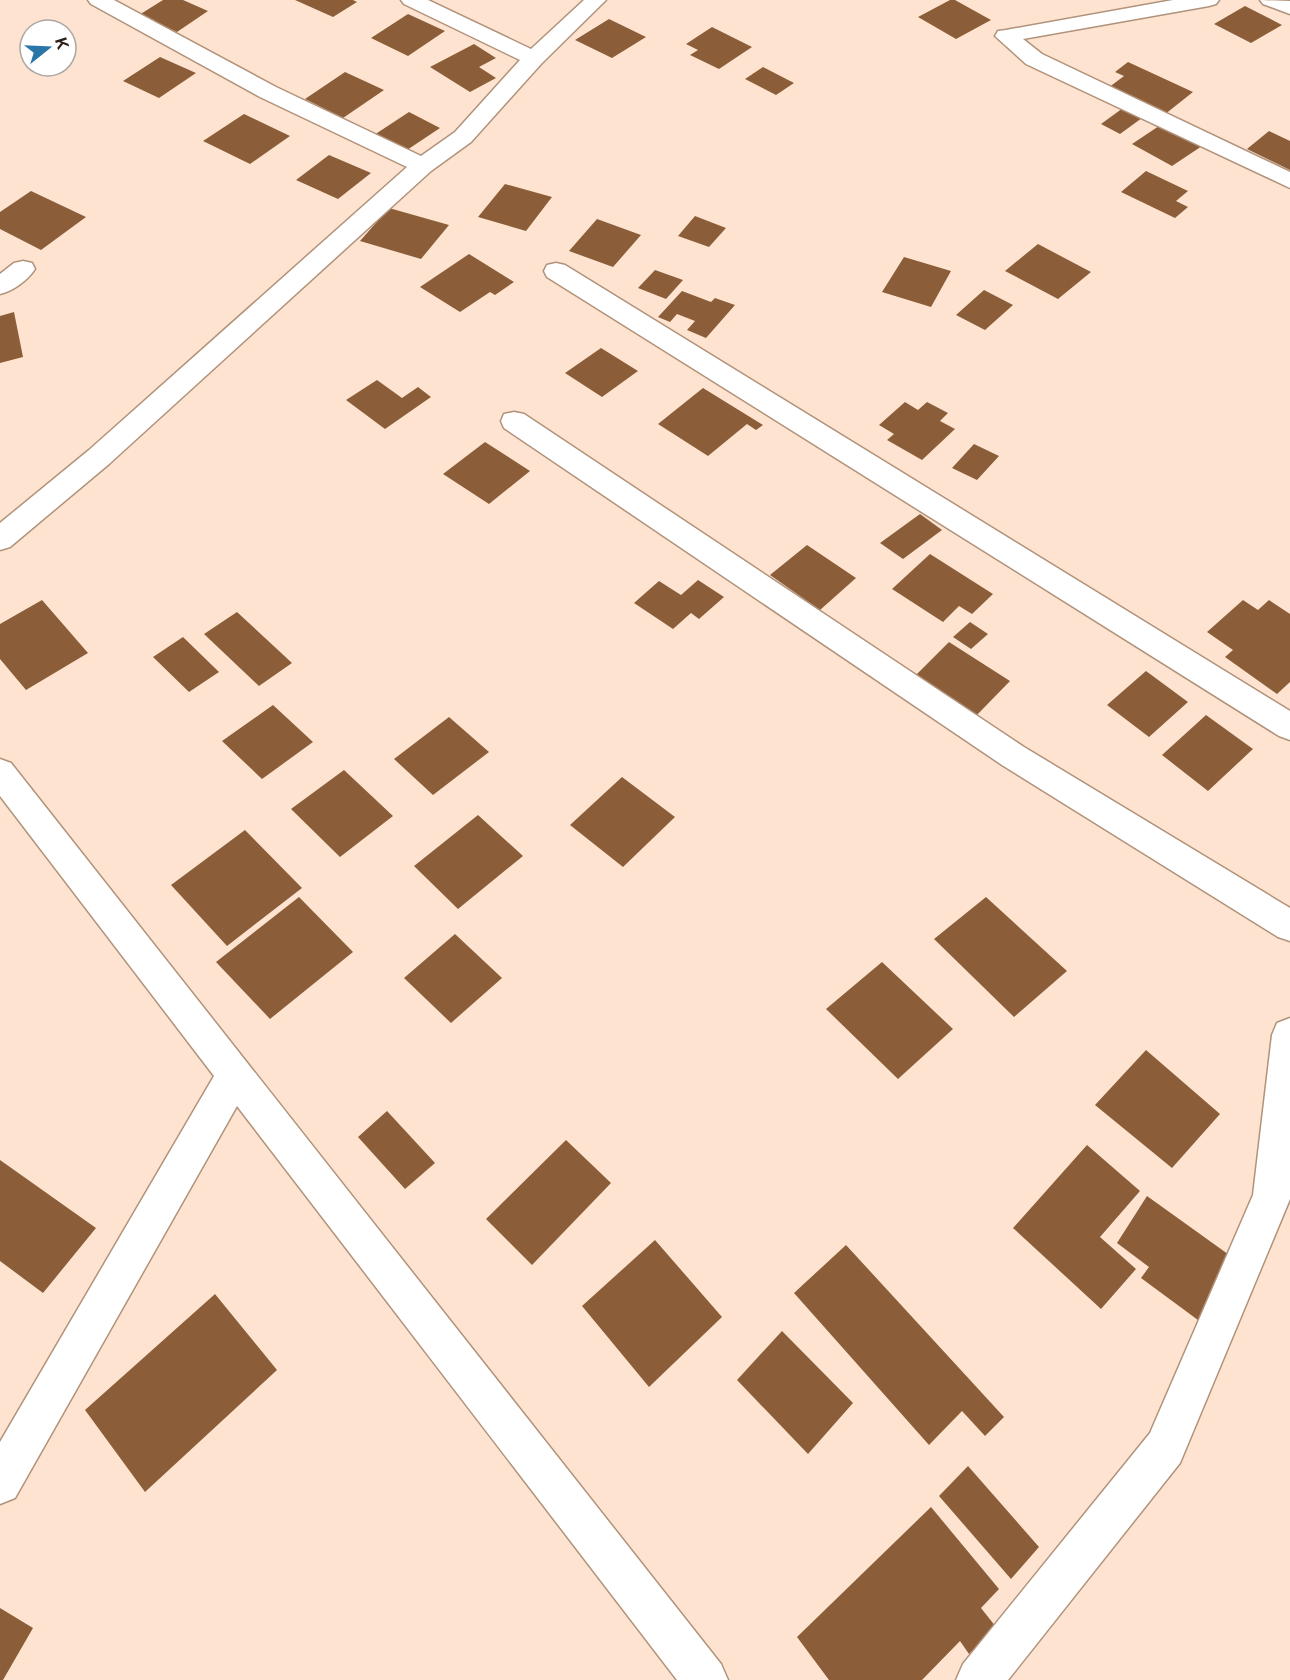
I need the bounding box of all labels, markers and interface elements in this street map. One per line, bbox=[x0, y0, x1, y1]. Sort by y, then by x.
north arrow bbox=[18, 18, 78, 78]
text: K bbox=[51, 35, 74, 52]

